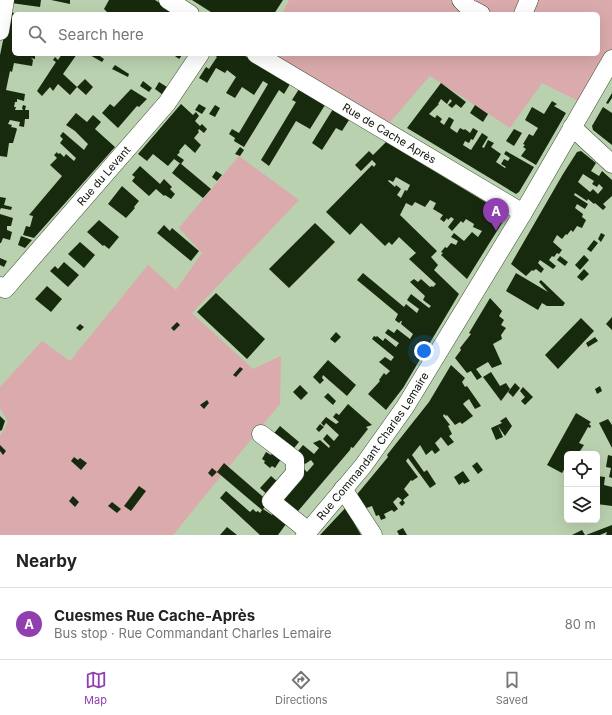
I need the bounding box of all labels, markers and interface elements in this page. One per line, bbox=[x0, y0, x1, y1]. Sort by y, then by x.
search box bbox=[12, 12, 600, 56]
icon: search bbox=[26, 23, 48, 45]
text: Search here bbox=[58, 25, 144, 44]
street label: Rue de Cache Après bbox=[340, 100, 439, 167]
street label: Rue du Levant bbox=[74, 143, 134, 208]
pin: A bbox=[483, 198, 509, 231]
your location bbox=[414, 341, 434, 361]
street label: Rue Commandant Charles Lemaire bbox=[314, 369, 432, 523]
map controls bbox=[564, 451, 600, 523]
button: locate bbox=[564, 451, 600, 487]
button: layers bbox=[564, 487, 600, 523]
text: Nearby bbox=[16, 551, 77, 571]
text: Cuesmes Rue Cache-Après bbox=[54, 606, 255, 625]
text: A bbox=[24, 616, 34, 632]
text: 80 m bbox=[565, 616, 596, 632]
text: Bus stop · Rue Commandant Charles Lemaire bbox=[54, 625, 332, 641]
tab: Map bbox=[84, 669, 107, 707]
tab: Directions bbox=[275, 669, 328, 707]
tab: Saved bbox=[496, 669, 528, 707]

